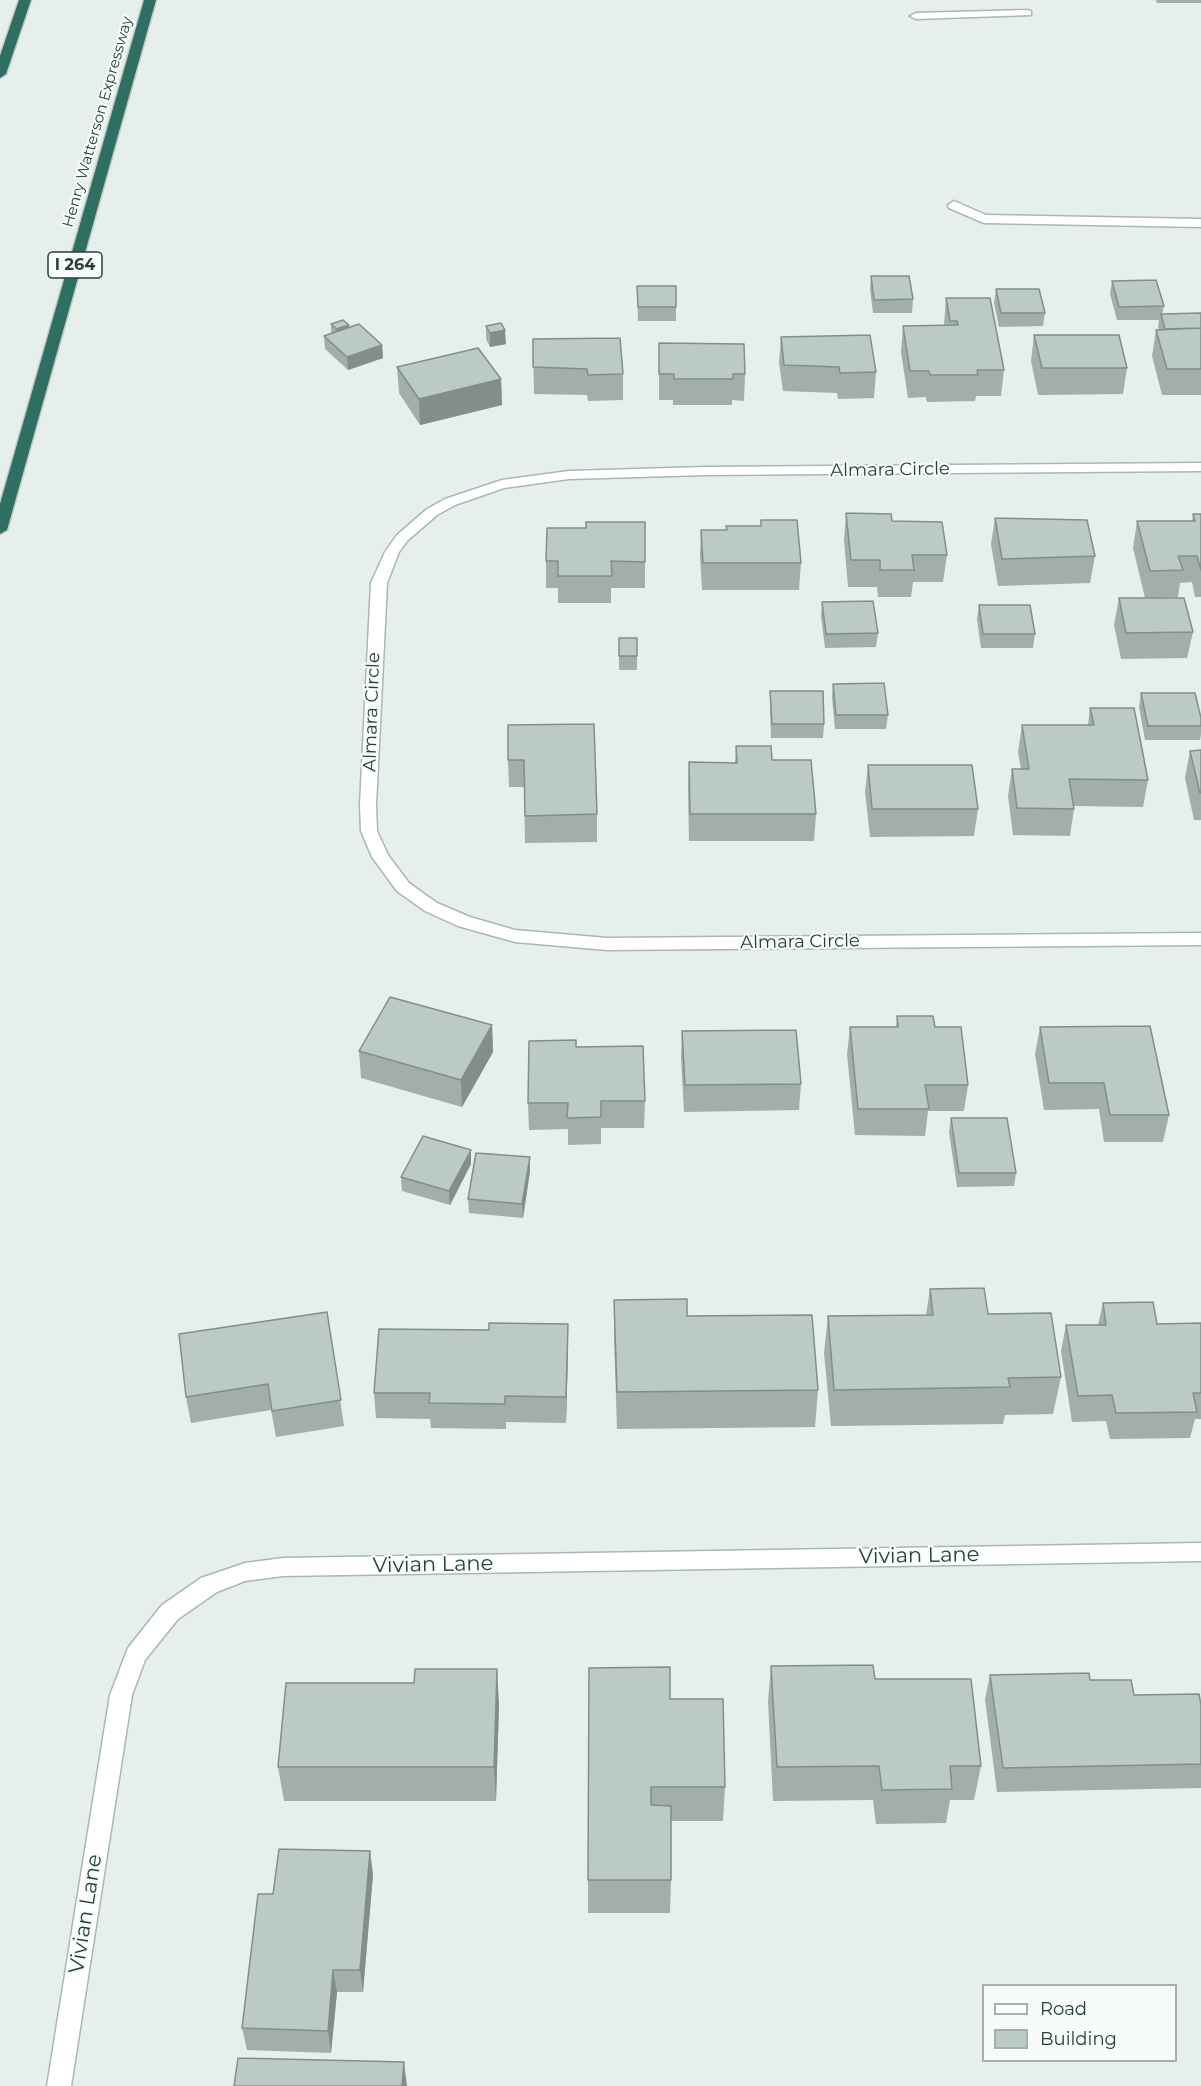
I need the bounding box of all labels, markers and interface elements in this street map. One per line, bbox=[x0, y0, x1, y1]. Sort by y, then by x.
street label: Henry Watterson Expressway bbox=[59, 14, 137, 230]
road number: I 264 bbox=[48, 252, 102, 278]
street label: Almara Circle bbox=[830, 458, 950, 482]
street label: Almara Circle bbox=[359, 652, 385, 772]
street label: Almara Circle bbox=[740, 930, 860, 954]
street label: Vivian Lane bbox=[858, 1542, 980, 1570]
street label: Vivian Lane bbox=[372, 1551, 494, 1579]
street label: Vivian Lane bbox=[64, 1852, 108, 1976]
legend bbox=[982, 1984, 1177, 2062]
text: Road bbox=[1040, 1998, 1087, 2020]
text: Building bbox=[1040, 2028, 1117, 2050]

